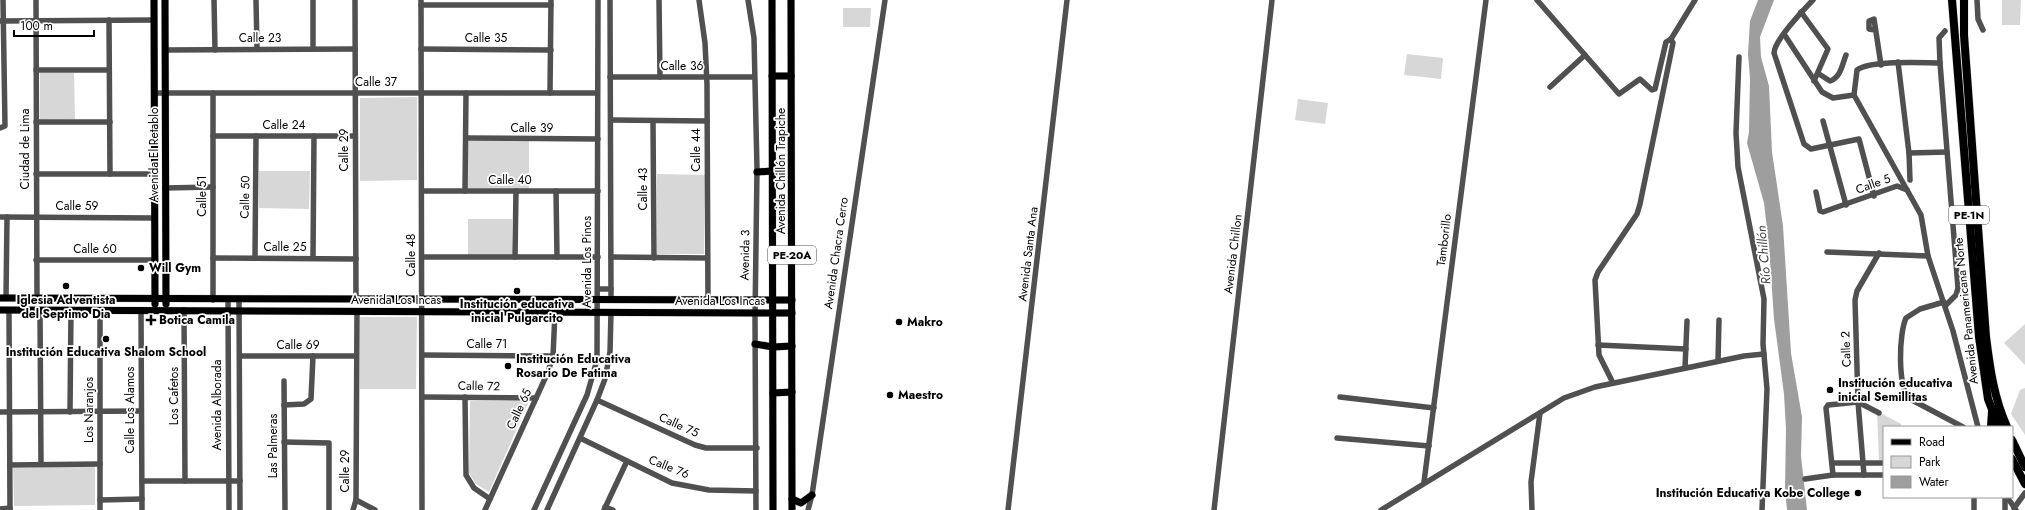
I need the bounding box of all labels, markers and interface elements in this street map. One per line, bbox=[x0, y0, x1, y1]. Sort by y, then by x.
scale bar bbox=[14, 12, 94, 38]
text: 100 m bbox=[20, 17, 53, 35]
street label: Calle 23 bbox=[239, 29, 282, 47]
street label: Calle 35 bbox=[465, 29, 508, 47]
street label: Calle 36 bbox=[661, 57, 703, 75]
street label: Calle 37 bbox=[355, 73, 398, 91]
street label: Avenida El Retablo bbox=[145, 107, 163, 202]
street label: Ciudad de Lima bbox=[16, 108, 34, 189]
street label: Avenida Chillón Trapiche bbox=[772, 108, 790, 234]
street label: Calle 24 bbox=[262, 116, 306, 134]
street label: Calle 39 bbox=[511, 119, 553, 137]
street label: Calle 29 bbox=[335, 128, 353, 172]
street label: Calle 44 bbox=[687, 128, 705, 172]
street label: Calle 43 bbox=[634, 167, 652, 210]
street label: Calle 5 bbox=[1853, 169, 1893, 199]
street label: Calle 40 bbox=[488, 171, 532, 189]
street label: Calle 51 bbox=[193, 175, 211, 217]
street label: Calle 50 bbox=[236, 175, 254, 219]
street label: Avenida Chacra Cerro bbox=[819, 195, 853, 310]
street label: Calle 59 bbox=[56, 197, 99, 215]
street label: Avenida Santa Ana bbox=[1013, 205, 1043, 302]
road number: PE-1N bbox=[1949, 206, 1989, 224]
street label: Avenida Chillon bbox=[1219, 213, 1247, 295]
street label: Tamborillo bbox=[1432, 213, 1456, 267]
street label: Avenida Los Pinos bbox=[578, 216, 596, 308]
water label: Río Chillón bbox=[1751, 224, 1776, 285]
street label: Avenida 3 bbox=[736, 229, 754, 281]
street label: Calle 48 bbox=[402, 234, 420, 276]
street label: Avenida Panamericana Norte bbox=[1949, 237, 1983, 385]
street label: Calle 25 bbox=[264, 238, 307, 256]
street label: Calle 60 bbox=[73, 240, 117, 258]
road number: PE-20A bbox=[768, 246, 816, 264]
place label: Will Gym bbox=[149, 259, 201, 277]
marker: Will Gym bbox=[136, 263, 146, 273]
marker: Iglesia Adventista del Septimo Dia bbox=[61, 281, 71, 291]
marker: Institución educativa inicial Pulgarcito bbox=[512, 286, 522, 296]
place label: Iglesia Adventista del Septimo Dia bbox=[16, 291, 116, 323]
street label: Avenida Los Incas bbox=[351, 291, 441, 309]
street label: Avenida Los Incas bbox=[675, 292, 765, 310]
place label: Institución educativa inicial Pulgarcito bbox=[460, 295, 574, 327]
place label: Botica Camila bbox=[159, 311, 235, 329]
place label: Makro bbox=[907, 313, 943, 331]
marker: Botica Camila bbox=[146, 315, 156, 325]
marker: Makro bbox=[894, 317, 904, 327]
street label: Calle 2 bbox=[1836, 330, 1856, 367]
marker: Institución Educativa Shalom School bbox=[101, 334, 111, 344]
street label: Calle 71 bbox=[467, 335, 508, 353]
street label: Calle 69 bbox=[276, 336, 320, 354]
place label: Institución Educativa Shalom School bbox=[6, 343, 206, 361]
place label: Institución Educativa Rosario De Fatima bbox=[516, 350, 631, 382]
street label: Avenida Alborada bbox=[208, 359, 226, 450]
marker: Institución Educativa Rosario De Fatima bbox=[503, 361, 513, 371]
street label: Calle Los Alamos bbox=[121, 366, 139, 453]
street label: Los Cafetos bbox=[165, 367, 183, 425]
place label: Institución educativa inicial Semillitas bbox=[1838, 374, 1952, 406]
street label: Los Naranjos bbox=[80, 377, 98, 443]
street label: Calle 72 bbox=[458, 377, 501, 395]
marker: Institución educativa inicial Semillitas bbox=[1825, 385, 1835, 395]
street label: Calle 65 bbox=[502, 386, 536, 432]
place label: Maestro bbox=[898, 386, 943, 404]
marker: Maestro bbox=[885, 390, 895, 400]
street label: Calle 75 bbox=[656, 408, 702, 442]
street label: Las Palmeras bbox=[264, 414, 282, 478]
legend bbox=[1883, 426, 2013, 498]
text: Road bbox=[1919, 433, 1945, 451]
street label: Calle 29 bbox=[336, 449, 354, 493]
street label: Calle 76 bbox=[646, 451, 692, 483]
text: Park bbox=[1919, 453, 1941, 471]
text: Water bbox=[1919, 473, 1950, 491]
place label: Institución Educativa Kobe College bbox=[1656, 484, 1850, 502]
marker: Institución Educativa Kobe College bbox=[1853, 488, 1863, 498]

